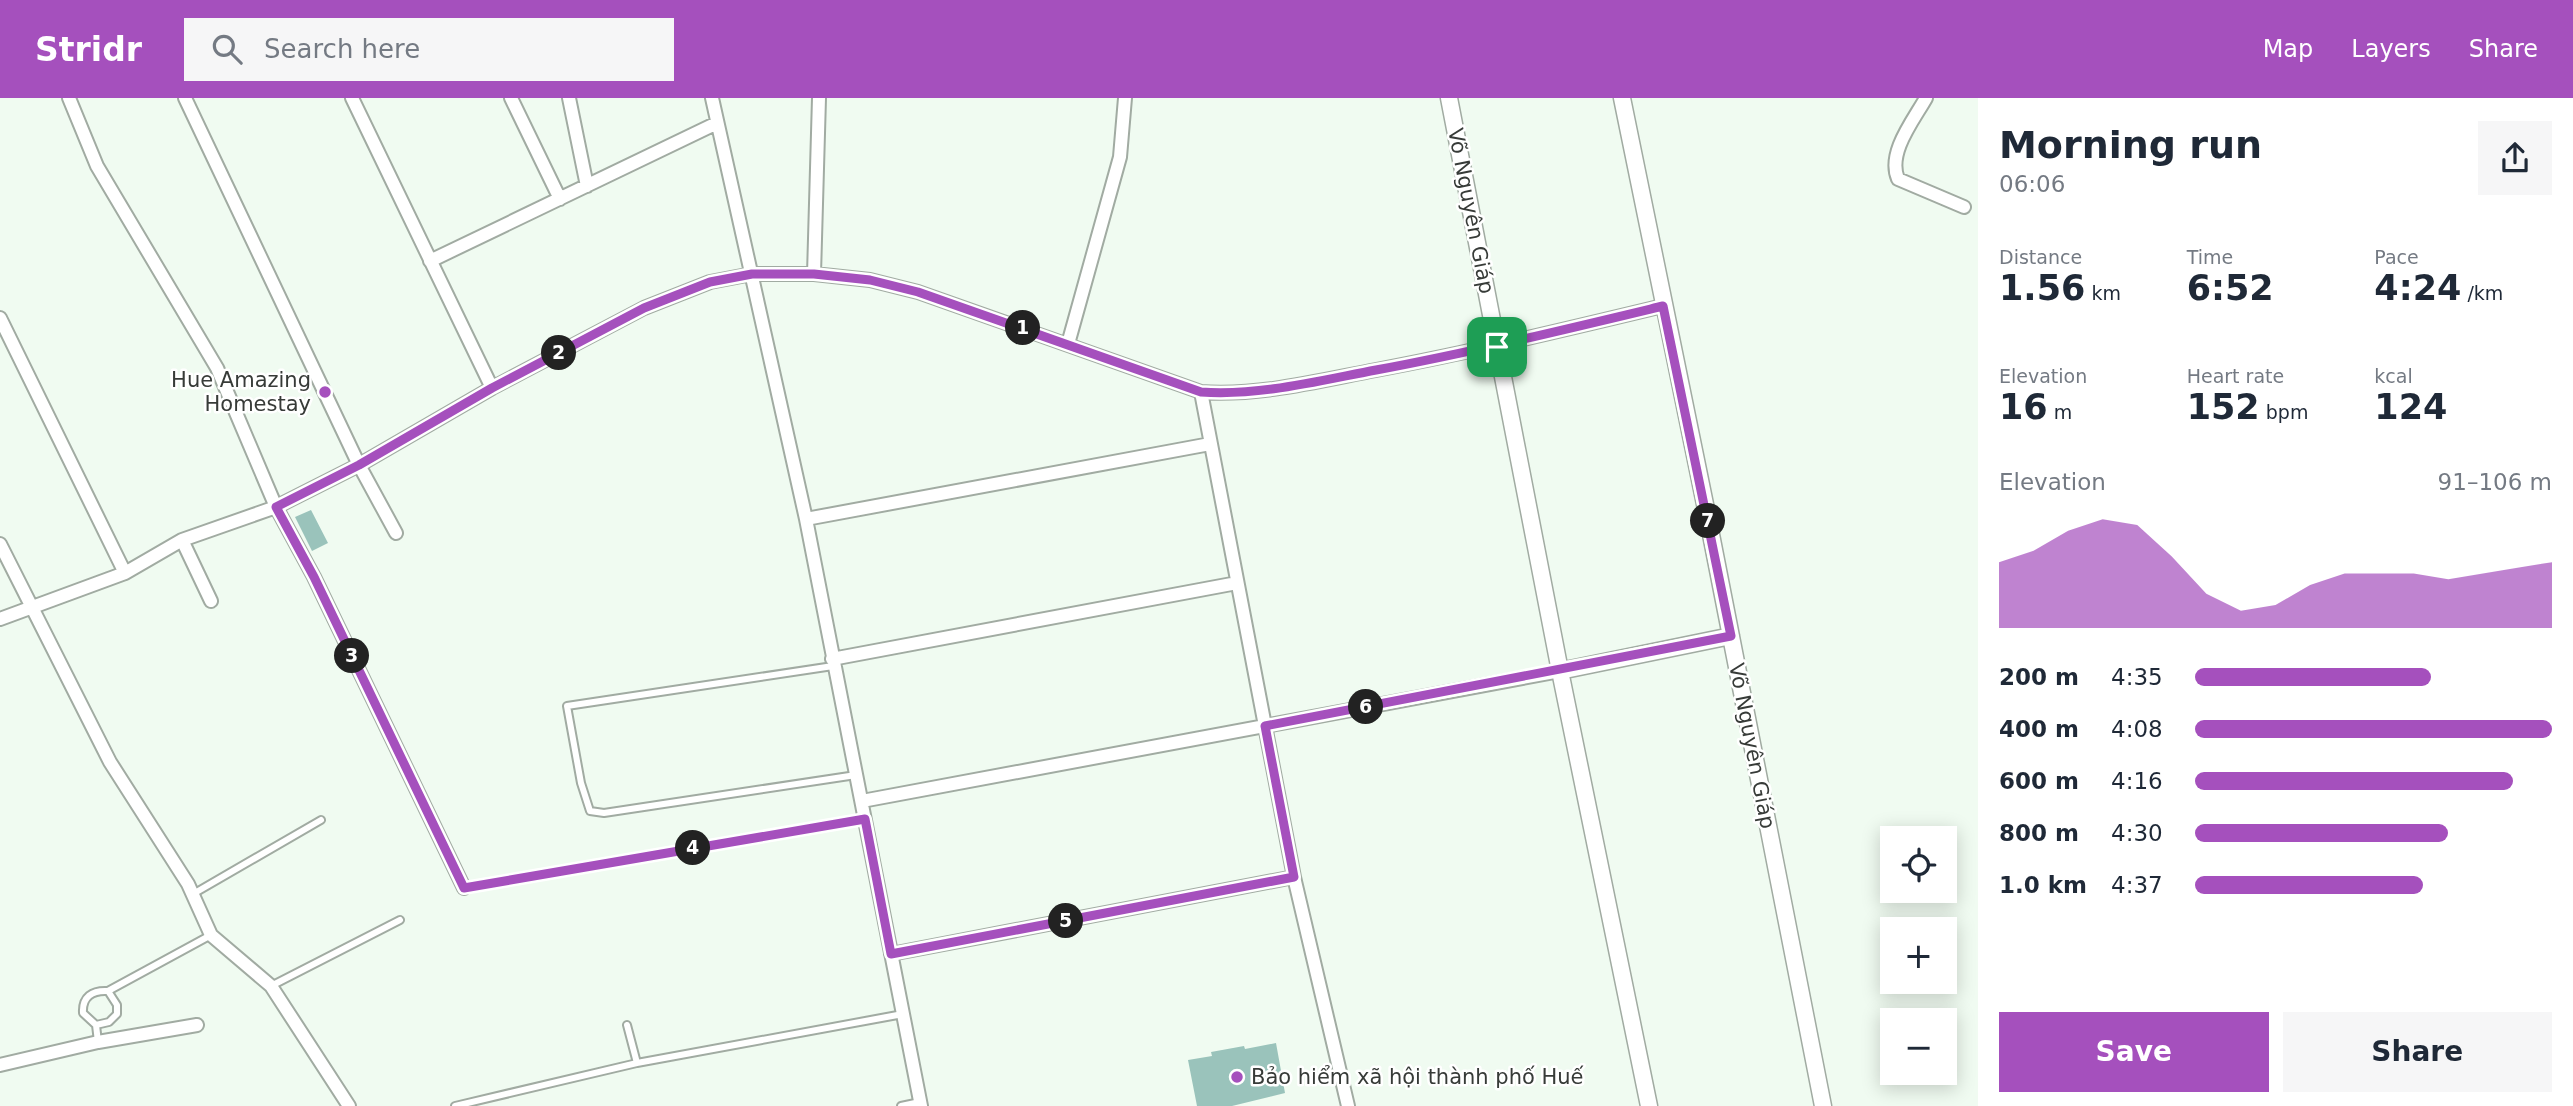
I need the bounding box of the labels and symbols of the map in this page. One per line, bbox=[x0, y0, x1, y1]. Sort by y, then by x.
street label: Võ Nguyên Giáp bbox=[1443, 126, 1499, 296]
pin: 1 bbox=[1006, 310, 1040, 345]
pin bbox=[1467, 317, 1527, 377]
pin: 2 bbox=[542, 336, 576, 370]
place label: Hue Amazing Homestay bbox=[171, 368, 311, 416]
marker: Hue Amazing Homestay bbox=[317, 384, 333, 400]
pin: 7 bbox=[1690, 504, 1726, 538]
pin: 3 bbox=[334, 638, 370, 674]
street label: Võ Nguyên Giáp bbox=[1724, 661, 1780, 831]
pin: 6 bbox=[1348, 690, 1384, 724]
pin: 4 bbox=[676, 830, 710, 866]
pin: 5 bbox=[1048, 904, 1084, 938]
place label: Bảo hiểm xã hội thành phố Huế bbox=[1251, 1065, 1584, 1089]
marker: Bảo hiểm xã hội thành phố Huế bbox=[1229, 1069, 1245, 1085]

